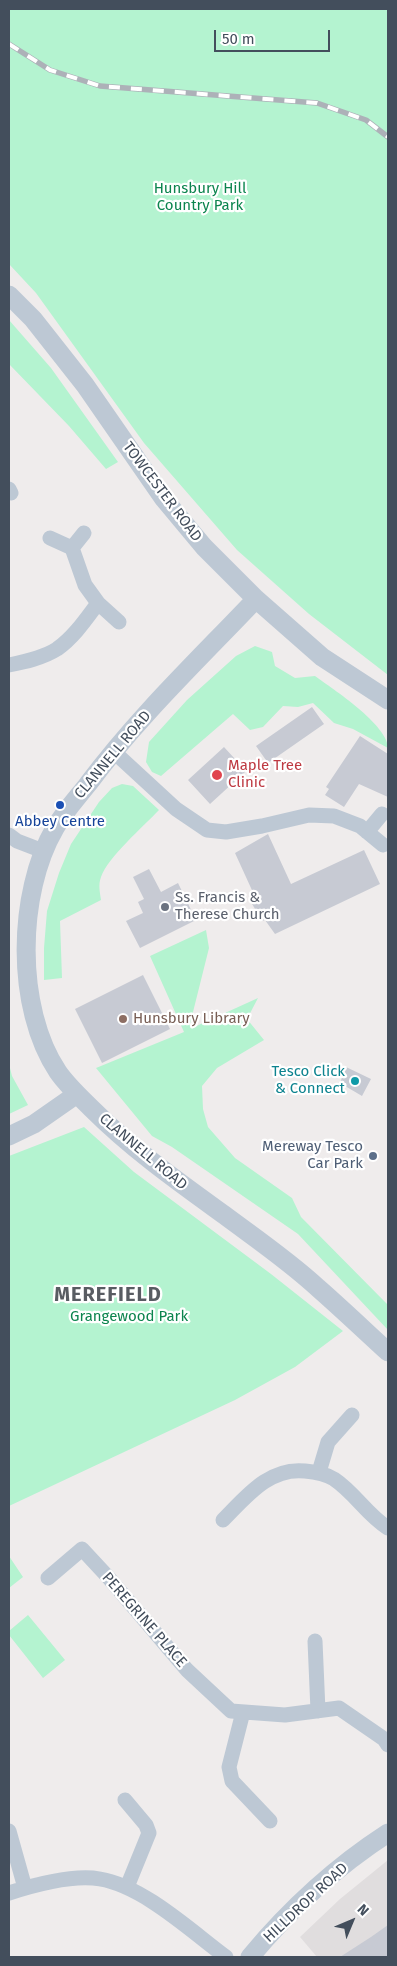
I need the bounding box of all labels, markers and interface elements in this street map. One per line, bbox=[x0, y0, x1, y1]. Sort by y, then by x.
scale bar bbox=[217, 20, 333, 52]
text: 50 m bbox=[222, 30, 255, 48]
park label: Hunsbury Hill Country Park bbox=[154, 180, 246, 215]
street label: TOWCESTER ROAD bbox=[119, 439, 205, 545]
street label: CLANNELL ROAD bbox=[71, 707, 155, 803]
place label: Maple Tree Clinic bbox=[228, 757, 302, 792]
marker: Maple Tree Clinic bbox=[210, 768, 224, 782]
marker: Abbey Centre bbox=[54, 799, 66, 811]
place label: Abbey Centre bbox=[15, 813, 105, 831]
place label: Ss. Francis & Therese Church bbox=[175, 889, 279, 924]
marker: Ss. Francis & Therese Church bbox=[159, 901, 171, 913]
place label: Hunsbury Library bbox=[133, 1010, 250, 1028]
marker: Hunsbury Library bbox=[117, 1013, 129, 1025]
place label: Tesco Click & Connect bbox=[272, 1063, 345, 1098]
marker: Tesco Click & Connect bbox=[349, 1075, 361, 1087]
street label: CLANNELL ROAD bbox=[95, 1110, 191, 1194]
place label: Mereway Tesco Car Park bbox=[262, 1138, 363, 1173]
marker: Mereway Tesco Car Park bbox=[367, 1150, 379, 1162]
district label: MEREFIELD bbox=[53, 1283, 163, 1307]
park label: Grangewood Park bbox=[70, 1308, 188, 1326]
street label: PEREGRINE PLACE bbox=[98, 1569, 190, 1671]
street label: HILLDROP ROAD bbox=[260, 1859, 352, 1947]
north arrow bbox=[327, 1896, 377, 1946]
text: N bbox=[354, 1901, 372, 1919]

